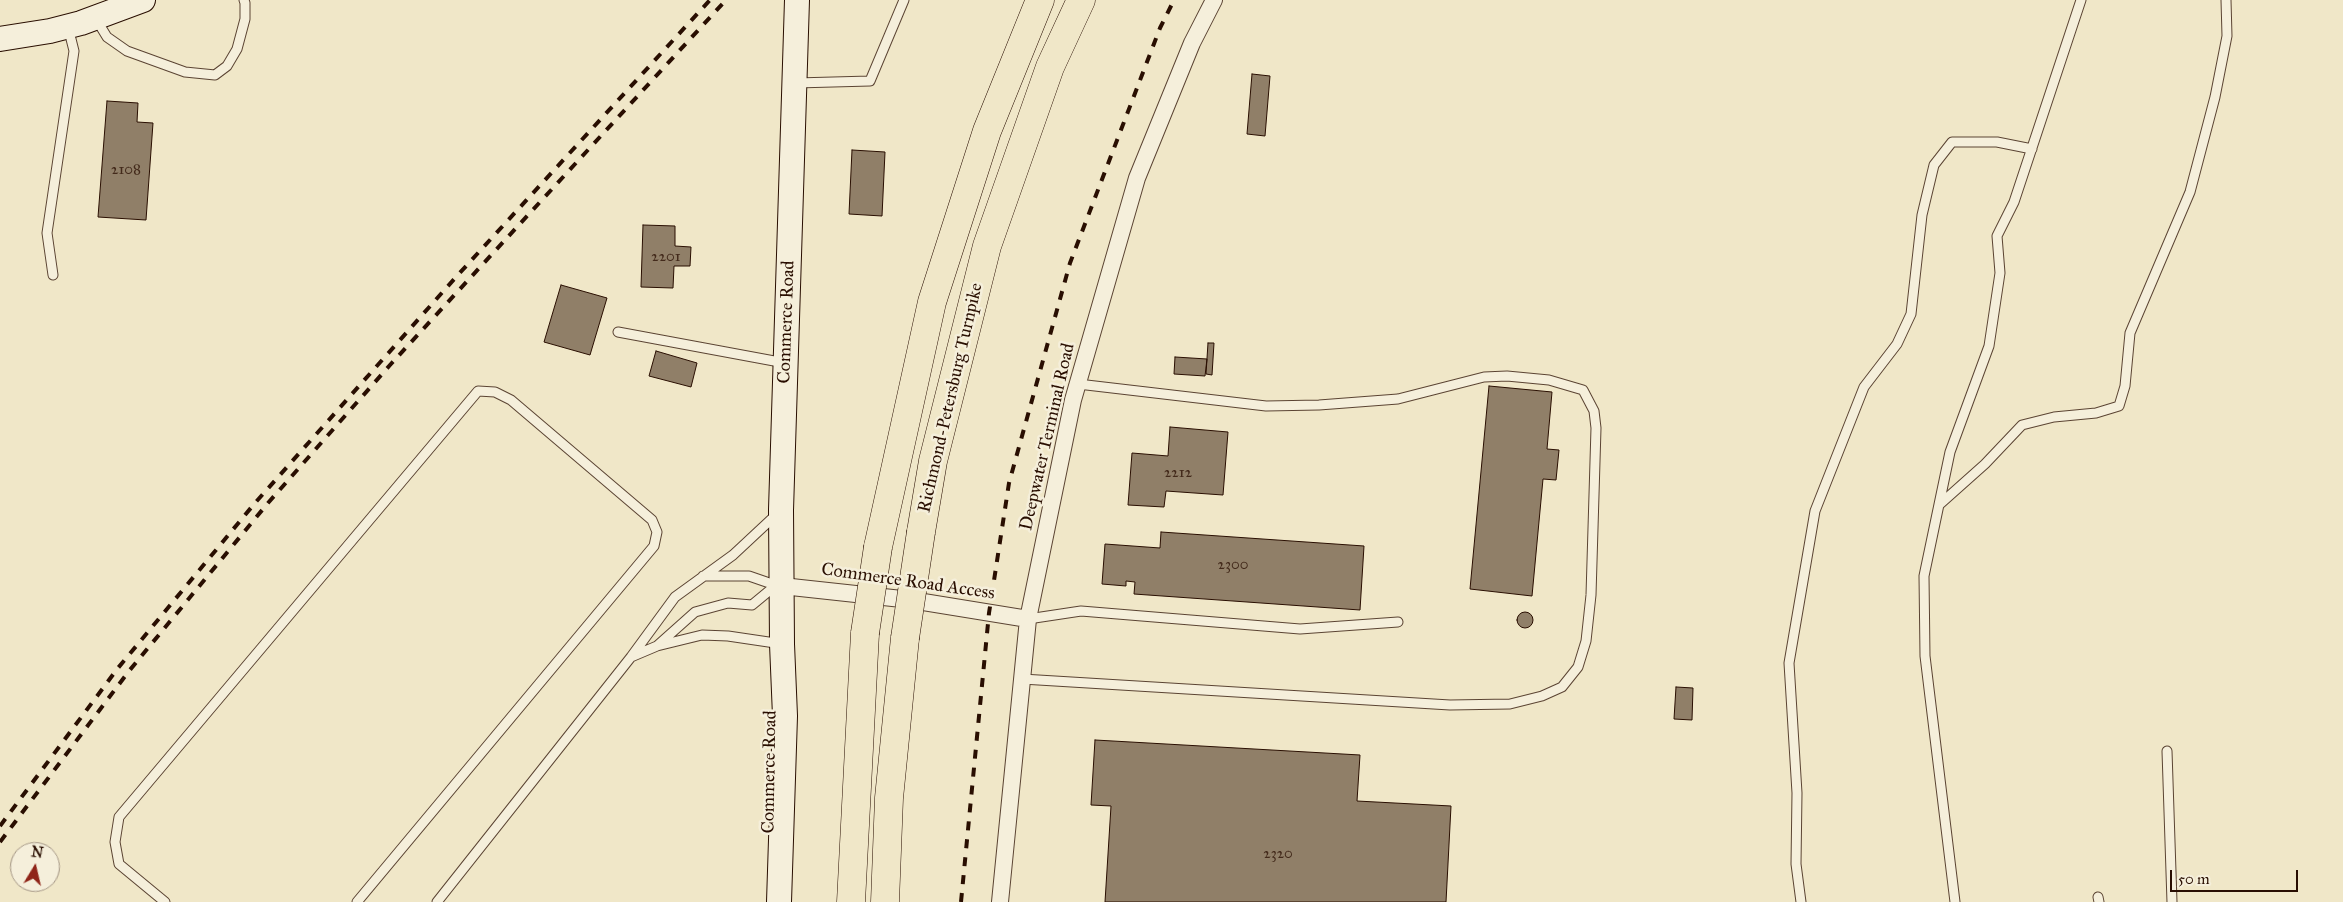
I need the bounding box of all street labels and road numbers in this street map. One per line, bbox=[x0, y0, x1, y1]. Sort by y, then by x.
street label: Commerce Road bbox=[774, 260, 800, 384]
street label: Richmond-Petersburg Turnpike bbox=[914, 281, 988, 515]
street label: Deepwater Terminal Road bbox=[1016, 341, 1080, 533]
street label: Commerce Road Access bbox=[820, 559, 996, 605]
street label: Commerce Road bbox=[758, 710, 782, 834]

